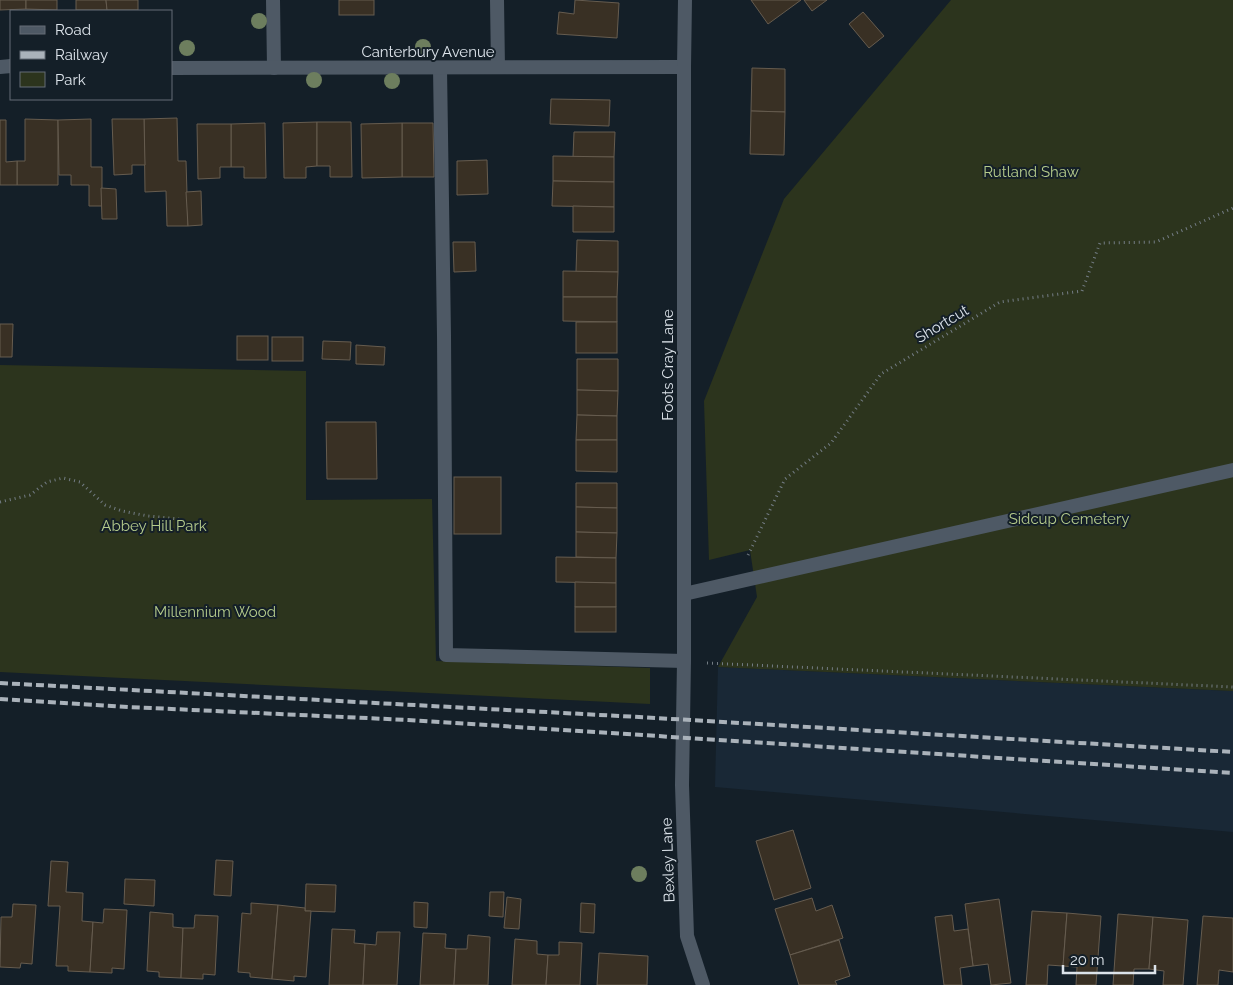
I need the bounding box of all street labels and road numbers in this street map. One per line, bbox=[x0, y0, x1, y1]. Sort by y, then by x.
street label: Canterbury Avenue bbox=[361, 43, 495, 61]
street label: Shortcut bbox=[912, 301, 972, 347]
street label: Foots Cray Lane bbox=[659, 309, 677, 421]
street label: Bexley Lane bbox=[658, 817, 678, 903]

